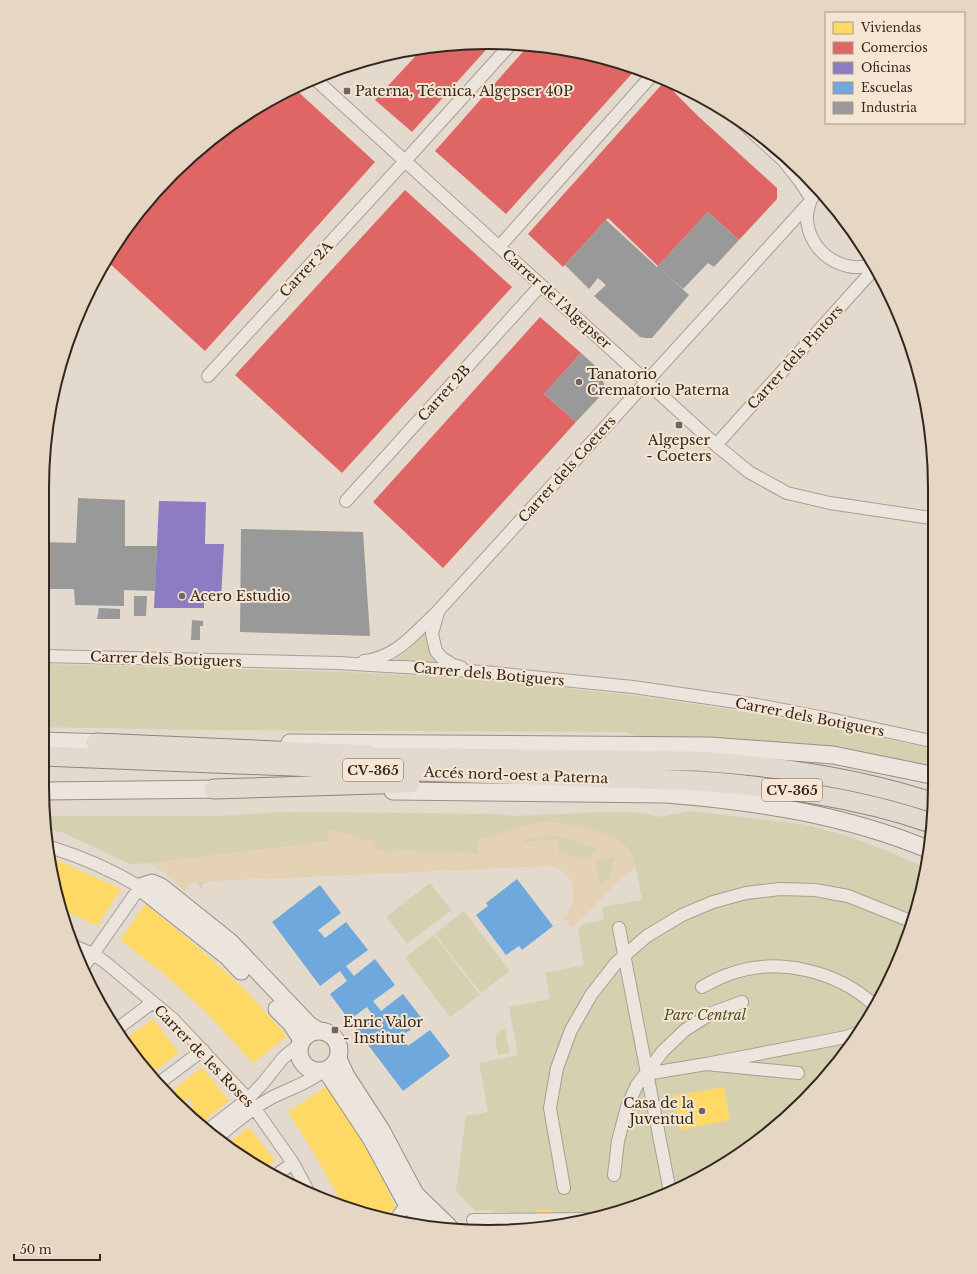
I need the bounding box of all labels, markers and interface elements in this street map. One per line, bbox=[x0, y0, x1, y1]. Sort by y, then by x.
legend bbox=[825, 12, 965, 124]
text: Viviendas bbox=[860, 20, 921, 35]
text: Comercios bbox=[861, 40, 928, 55]
text: Oficinas bbox=[861, 60, 911, 75]
text: Escuelas bbox=[861, 80, 913, 95]
place label: Paterna, Técnica, Algepser 40P bbox=[355, 82, 573, 100]
marker: Paterna, Técnica, Algepser 40P bbox=[342, 86, 352, 96]
text: Industria bbox=[861, 100, 917, 115]
street label: Carrer 2A bbox=[276, 237, 337, 301]
street label: Carrer de l'Algepser bbox=[499, 245, 616, 353]
street label: Carrer dels Pintors bbox=[743, 301, 847, 413]
street label: Carrer 2B bbox=[414, 361, 474, 425]
place label: Tanatorio Crematorio Paterna bbox=[587, 365, 729, 399]
marker: Tanatorio Crematorio Paterna bbox=[574, 377, 584, 387]
street label: Carrer dels Coeters bbox=[514, 412, 620, 526]
marker: Algepser - Coeters bbox=[674, 420, 684, 430]
place label: Algepser - Coeters bbox=[646, 431, 712, 465]
place label: Acero Estudio bbox=[189, 587, 290, 605]
marker: Acero Estudio bbox=[177, 591, 187, 601]
street label: Carrer dels Botiguers bbox=[90, 647, 242, 671]
street label: Carrer dels Botiguers bbox=[413, 658, 565, 690]
street label: Carrer dels Botiguers bbox=[734, 694, 886, 740]
road number: CV-365 bbox=[343, 759, 403, 781]
street label: Accés nord-oest a Paterna bbox=[423, 763, 609, 787]
road number: CV-365 bbox=[762, 779, 822, 801]
street label: Carrer de les Roses bbox=[150, 1001, 258, 1111]
park label: Parc Central bbox=[663, 1006, 747, 1024]
place label: Enric Valor - Institut bbox=[343, 1013, 423, 1047]
marker: Enric Valor - Institut bbox=[330, 1025, 340, 1035]
place label: Casa de la Juventud bbox=[623, 1094, 695, 1128]
marker: Casa de la Juventud bbox=[697, 1106, 707, 1116]
scale bar bbox=[14, 1236, 100, 1262]
text: 50 m bbox=[20, 1242, 52, 1257]

